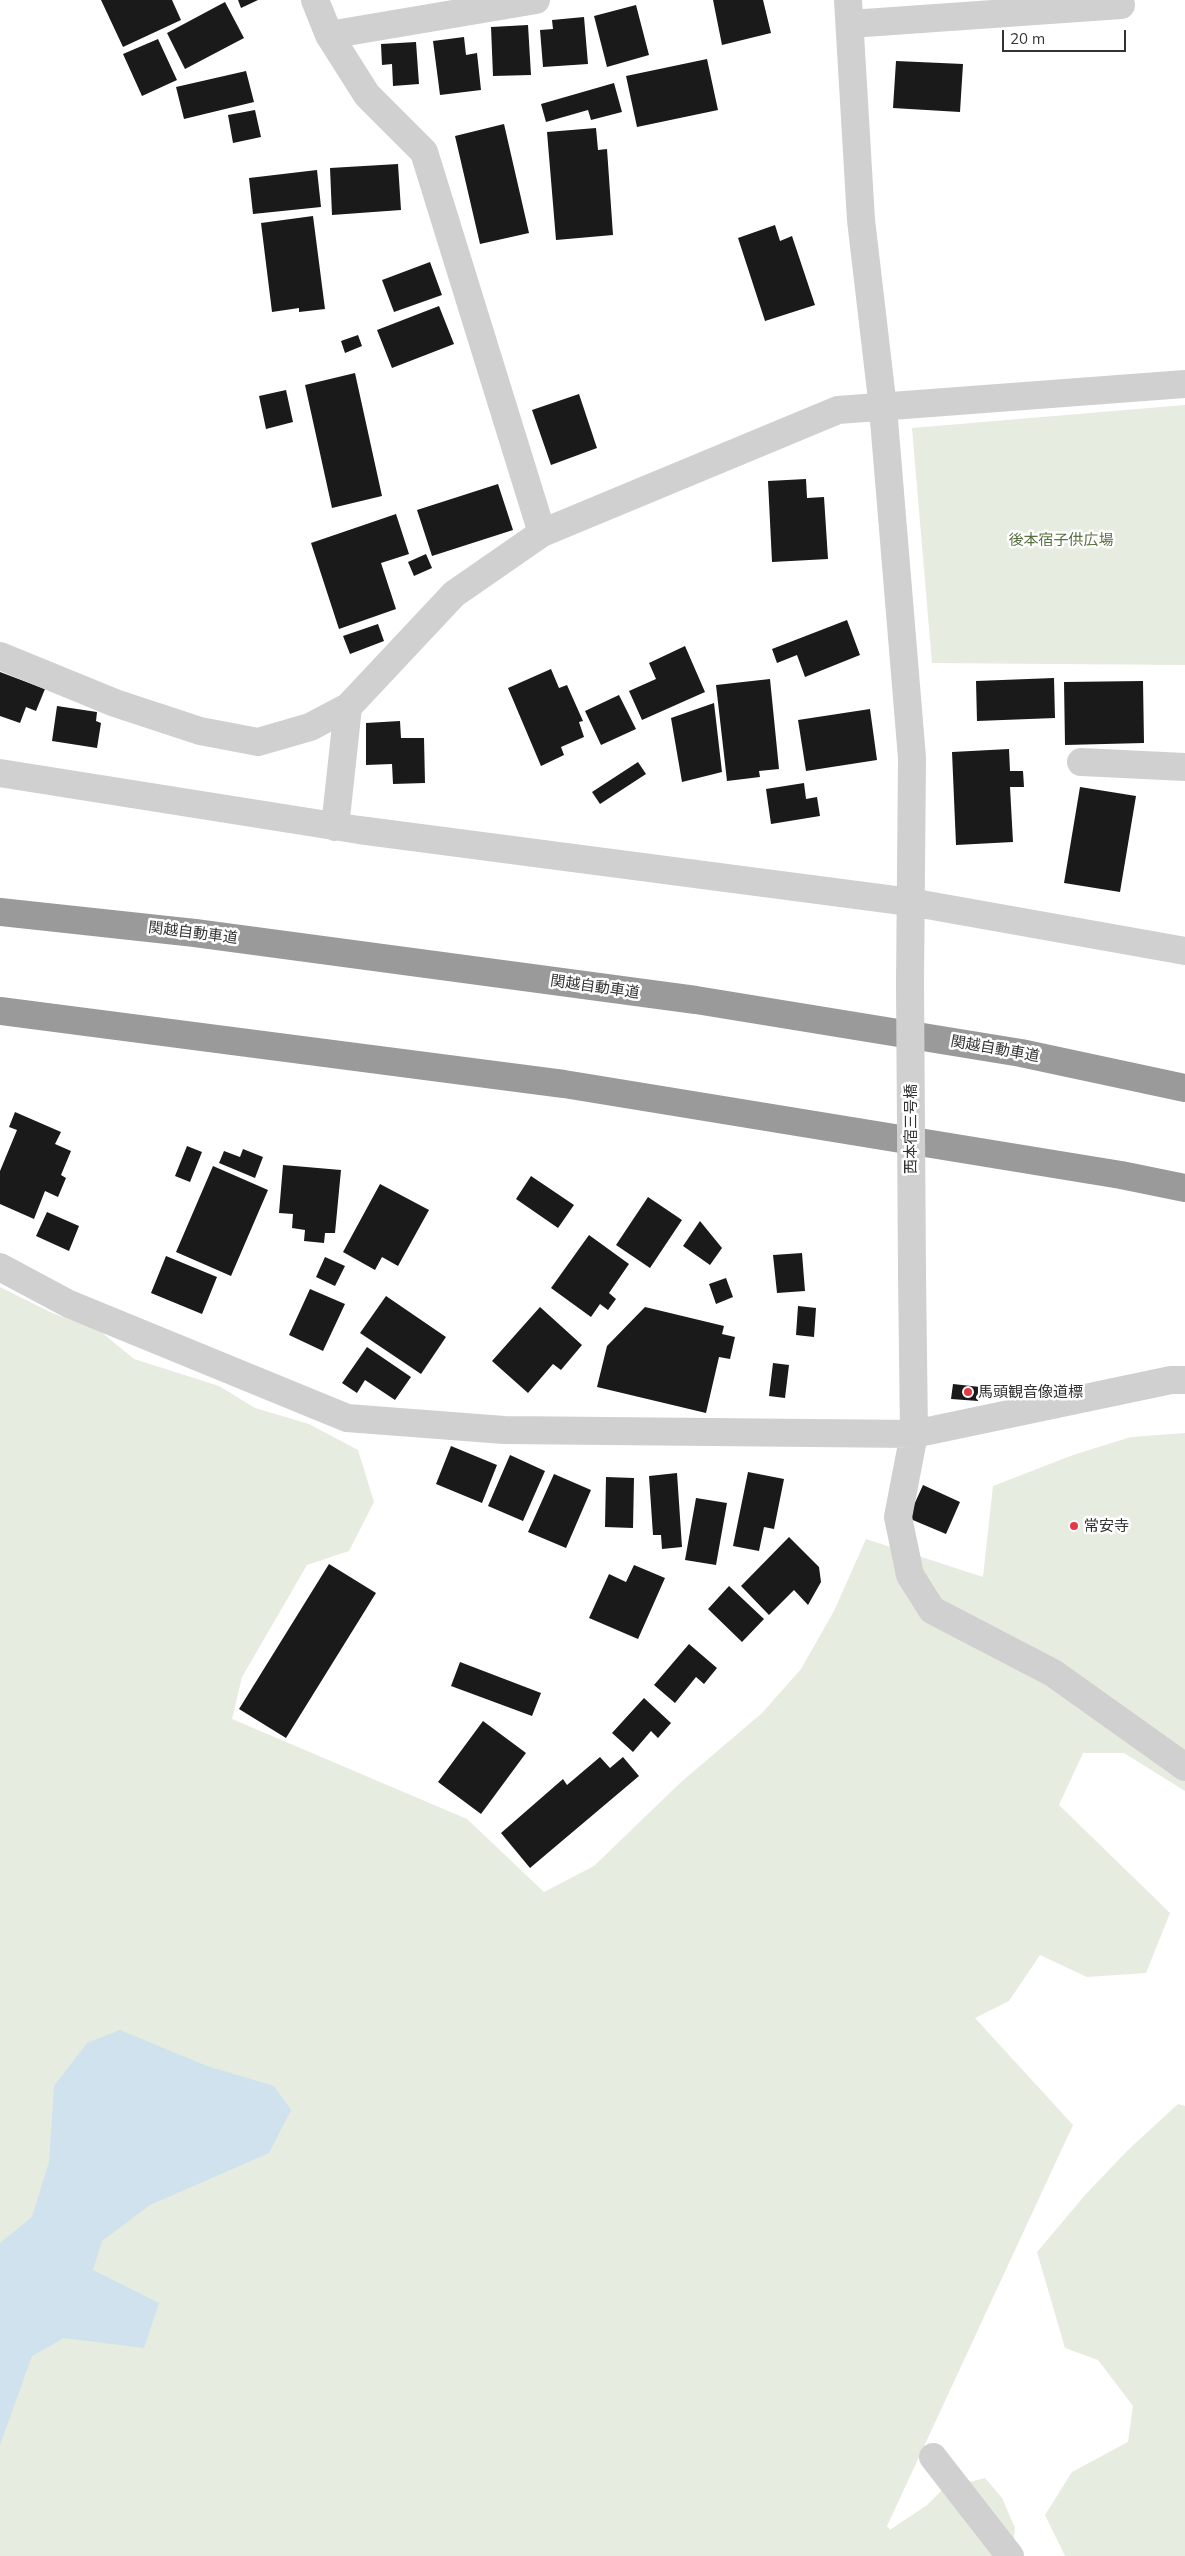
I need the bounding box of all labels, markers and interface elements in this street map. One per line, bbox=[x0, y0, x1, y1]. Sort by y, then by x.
scale bar bbox=[1005, 20, 1129, 52]
text: 20 m bbox=[1010, 29, 1045, 48]
park label: 後本宿子供広場 bbox=[1009, 531, 1113, 549]
street label: 関越自動車道 bbox=[147, 919, 239, 947]
street label: 関越自動車道 bbox=[549, 972, 641, 1002]
street label: 関越自動車道 bbox=[949, 1032, 1041, 1066]
street label: 西本宿三号橋 bbox=[902, 1084, 920, 1174]
place label: 馬頭観音像道標 bbox=[978, 1383, 1083, 1401]
marker: 馬頭観音像道標 bbox=[962, 1386, 974, 1398]
place label: 常安寺 bbox=[1084, 1517, 1129, 1535]
marker: 常安寺 bbox=[1068, 1520, 1080, 1532]

